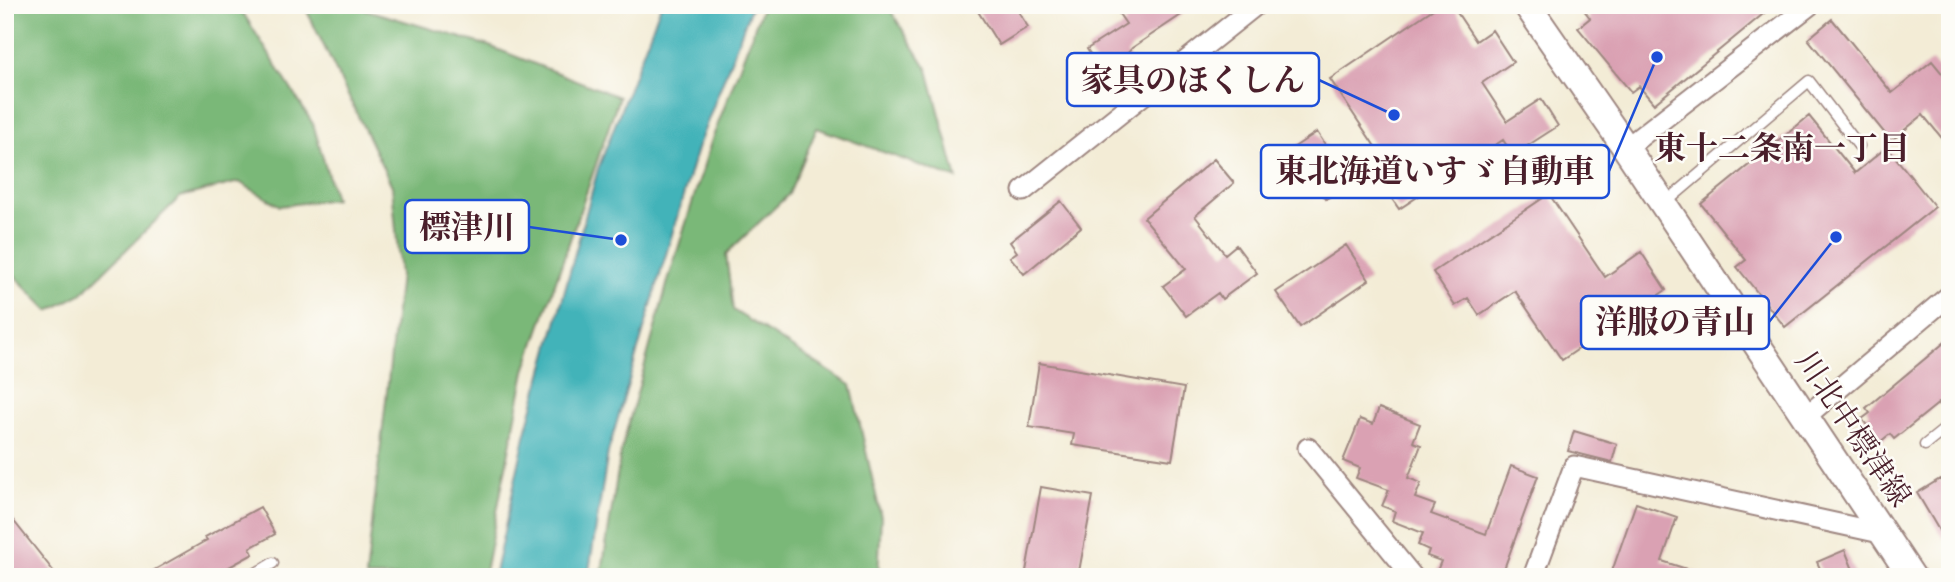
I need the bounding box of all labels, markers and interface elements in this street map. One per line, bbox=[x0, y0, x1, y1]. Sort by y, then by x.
callout: 家具のほくしん bbox=[1067, 53, 1319, 106]
text: 家具のほくしん bbox=[1081, 59, 1305, 103]
district label: 東十二条南一丁目 bbox=[1654, 127, 1910, 171]
callout: 東北海道いすゞ自動車 bbox=[1261, 145, 1609, 198]
text: 東北海道いすゞ自動車 bbox=[1275, 150, 1595, 194]
callout: 標津川 bbox=[405, 200, 529, 253]
text: 標津川 bbox=[419, 206, 515, 250]
callout: 洋服の青山 bbox=[1581, 296, 1769, 349]
text: 洋服の青山 bbox=[1595, 301, 1755, 345]
street label: 川北中標津線 bbox=[1786, 343, 1920, 515]

